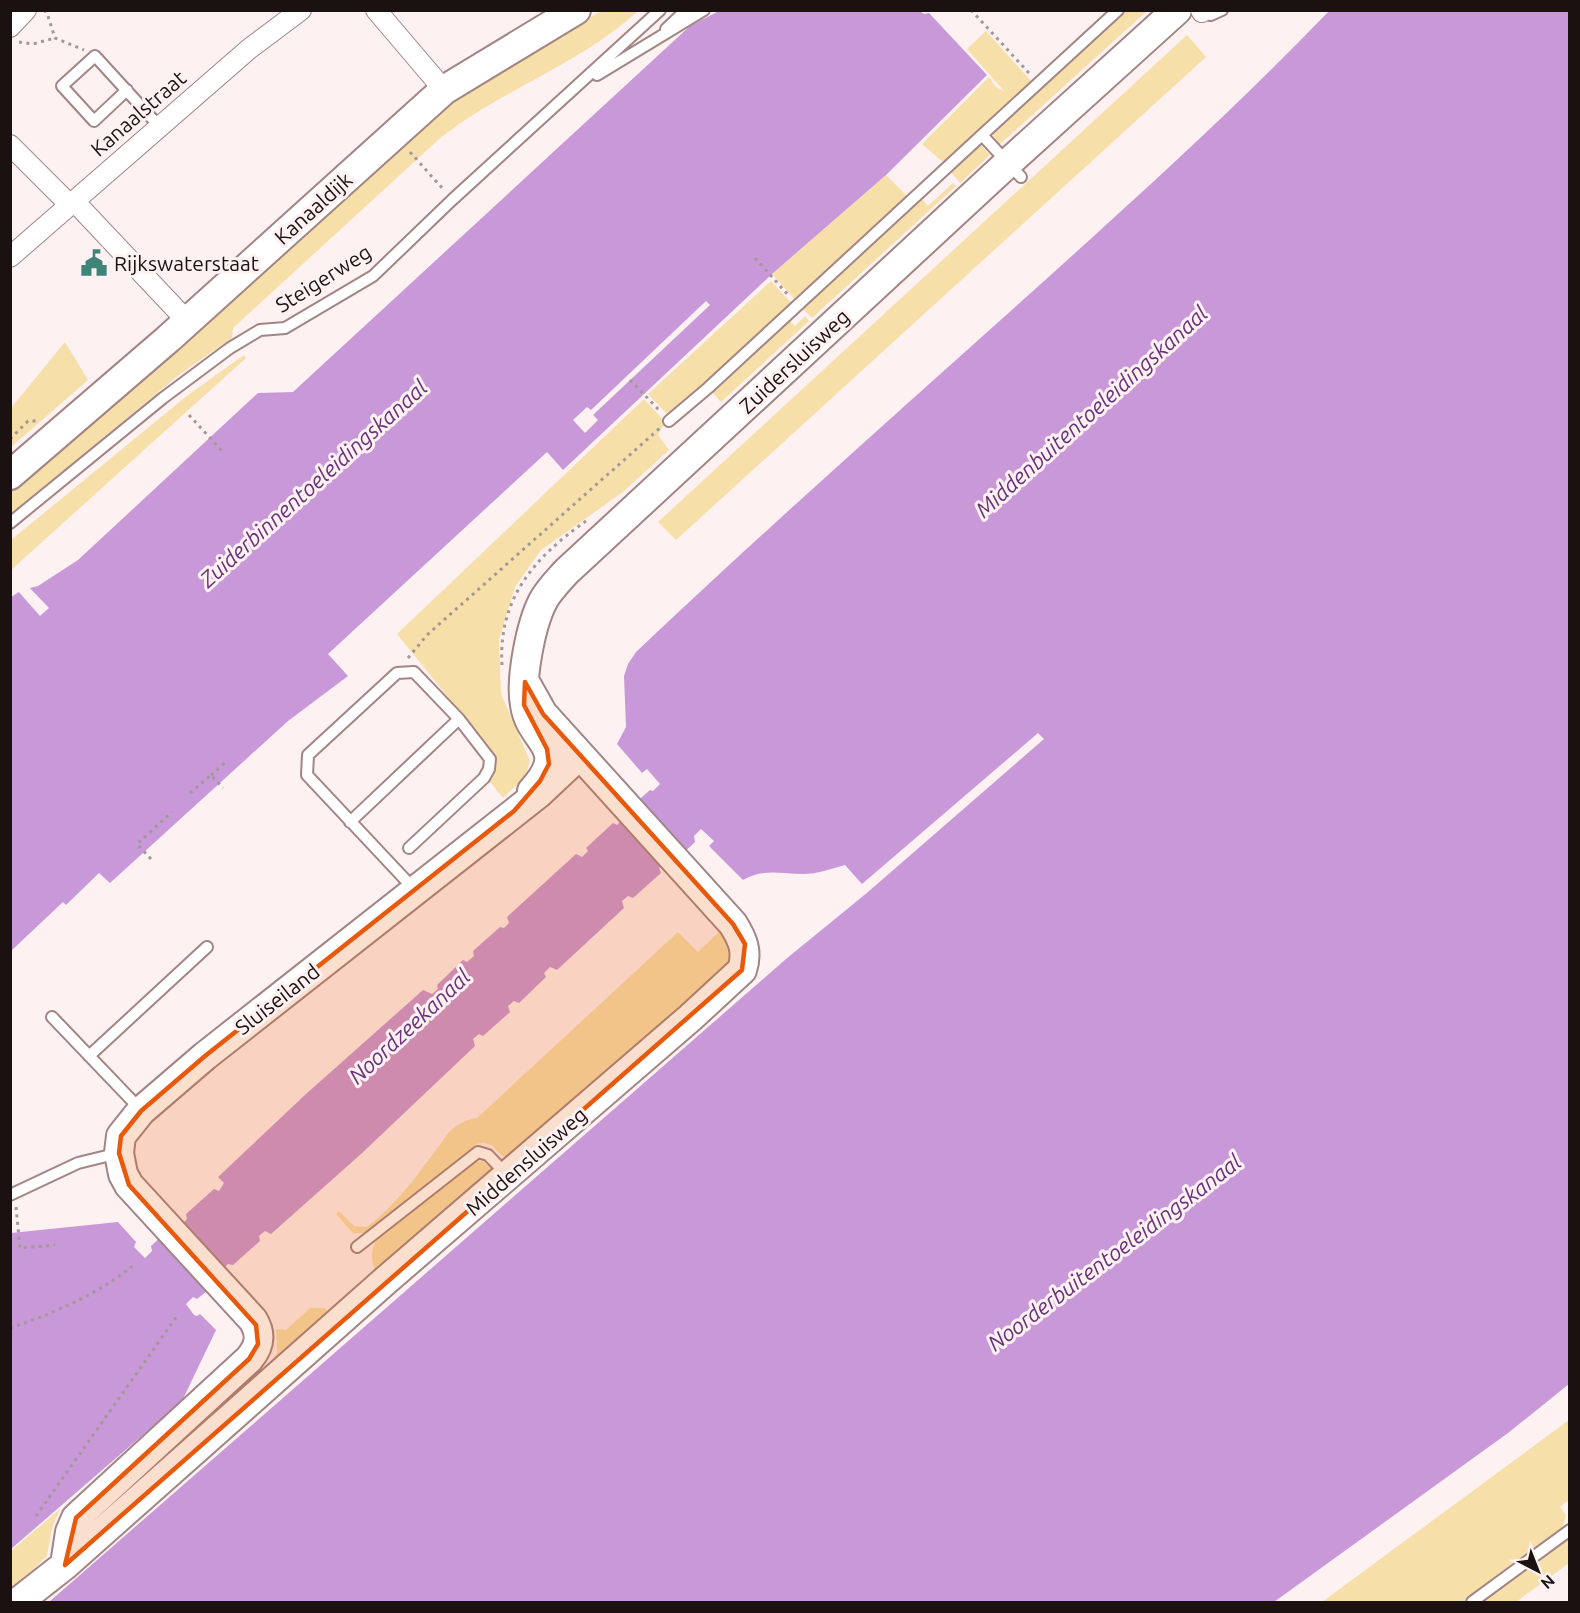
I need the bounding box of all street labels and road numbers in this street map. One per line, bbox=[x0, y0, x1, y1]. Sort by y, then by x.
street label: Kanaalstraat bbox=[86, 65, 190, 161]
street label: Kanaaldijk bbox=[269, 167, 357, 249]
street label: Steigerweg bbox=[271, 239, 375, 317]
street label: Zuidersluisweg bbox=[734, 304, 854, 418]
street label: Sluiseiland bbox=[230, 959, 324, 1039]
street label: Middensluisweg bbox=[461, 1102, 591, 1220]

